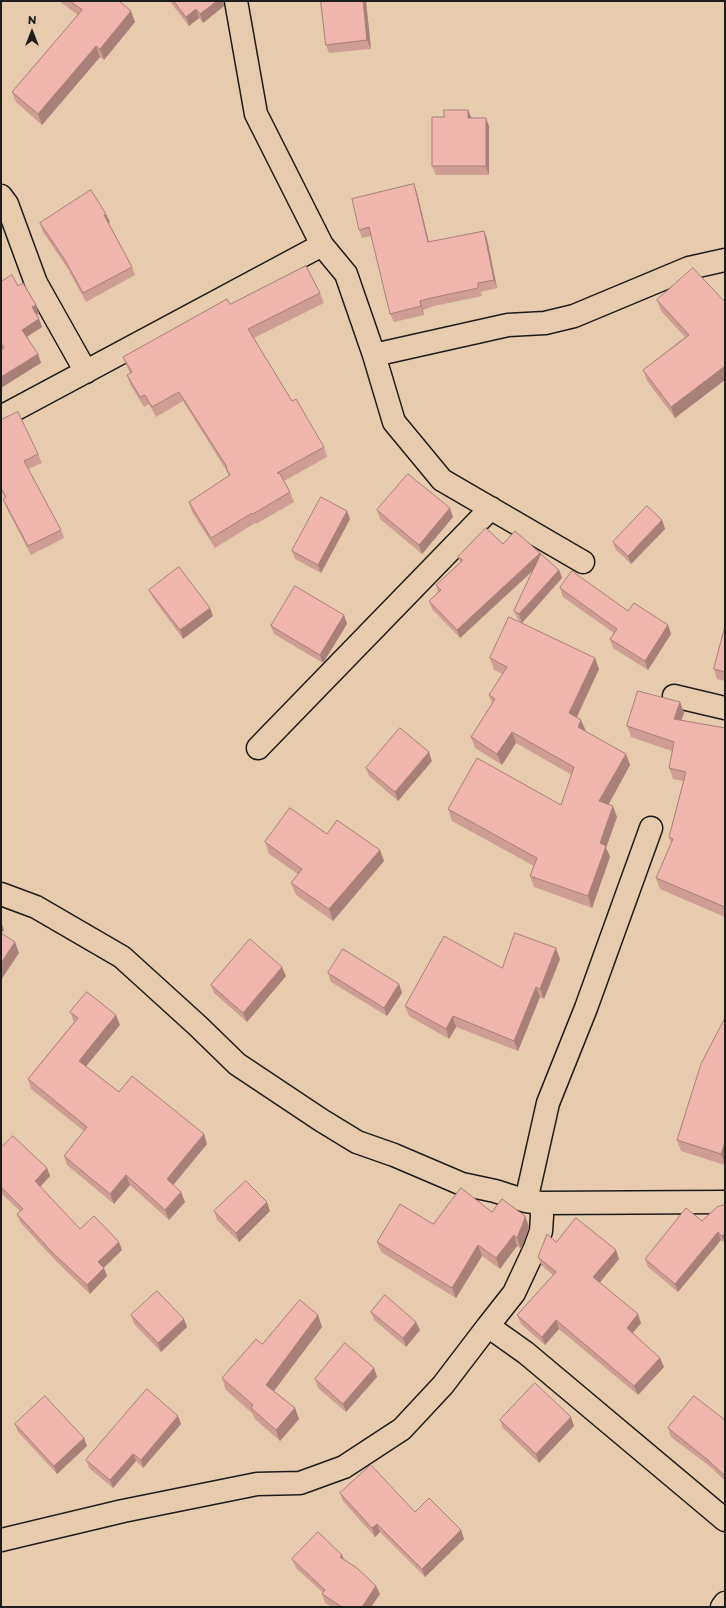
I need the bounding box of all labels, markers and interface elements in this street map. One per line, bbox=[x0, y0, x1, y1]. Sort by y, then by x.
text: N bbox=[28, 11, 36, 28]
north arrow bbox=[12, 12, 52, 52]

